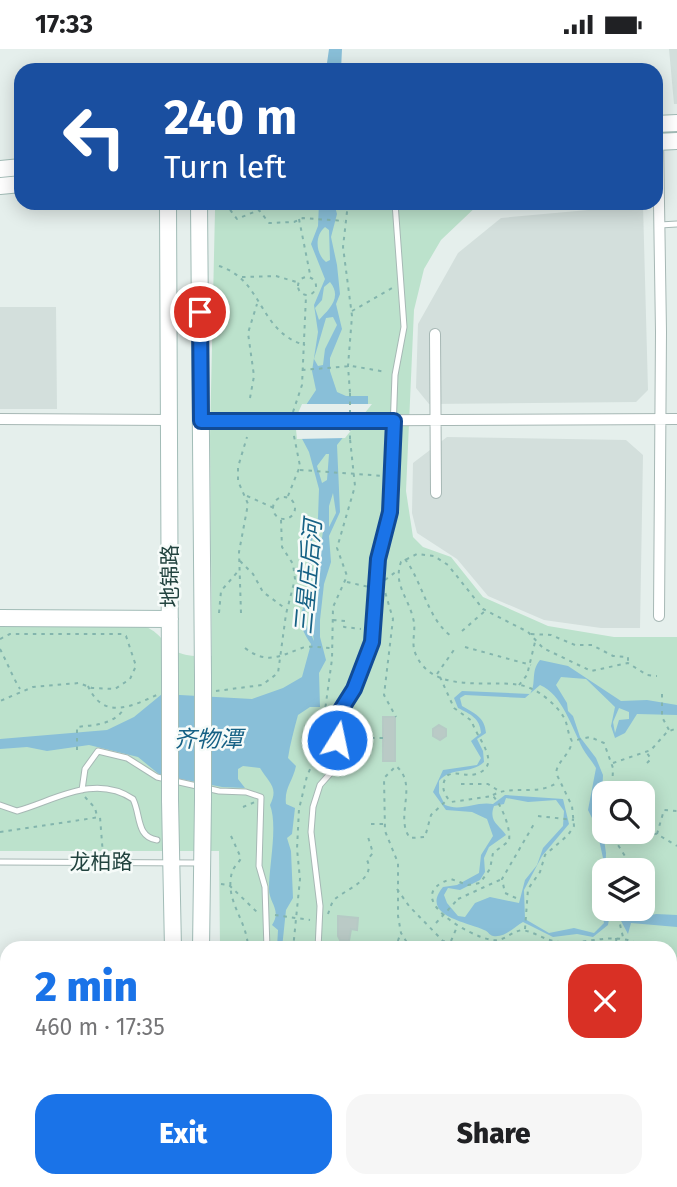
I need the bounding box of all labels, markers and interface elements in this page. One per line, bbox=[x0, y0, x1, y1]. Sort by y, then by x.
text: 17:33 bbox=[35, 9, 93, 40]
text: 240 m bbox=[164, 88, 297, 147]
icon: left bbox=[49, 91, 140, 182]
text: Turn left bbox=[164, 148, 286, 186]
pin bbox=[170, 282, 230, 342]
icon: arrive bbox=[181, 293, 219, 331]
water label: 三星庄后河 bbox=[289, 515, 327, 636]
street label: 地锦路 bbox=[157, 545, 183, 608]
position arrow bbox=[300, 703, 374, 777]
water label: 齐物潭 bbox=[174, 725, 247, 753]
map controls bbox=[592, 781, 655, 921]
button: search bbox=[592, 781, 655, 844]
street label: 龙柏路 bbox=[70, 849, 133, 875]
button: layers bbox=[592, 858, 655, 921]
text: 2 min bbox=[35, 962, 138, 1012]
button: close bbox=[568, 964, 642, 1038]
text: 460 m · 17:35 bbox=[35, 1013, 165, 1041]
button: Exit bbox=[35, 1094, 332, 1174]
button: Share bbox=[346, 1094, 642, 1174]

